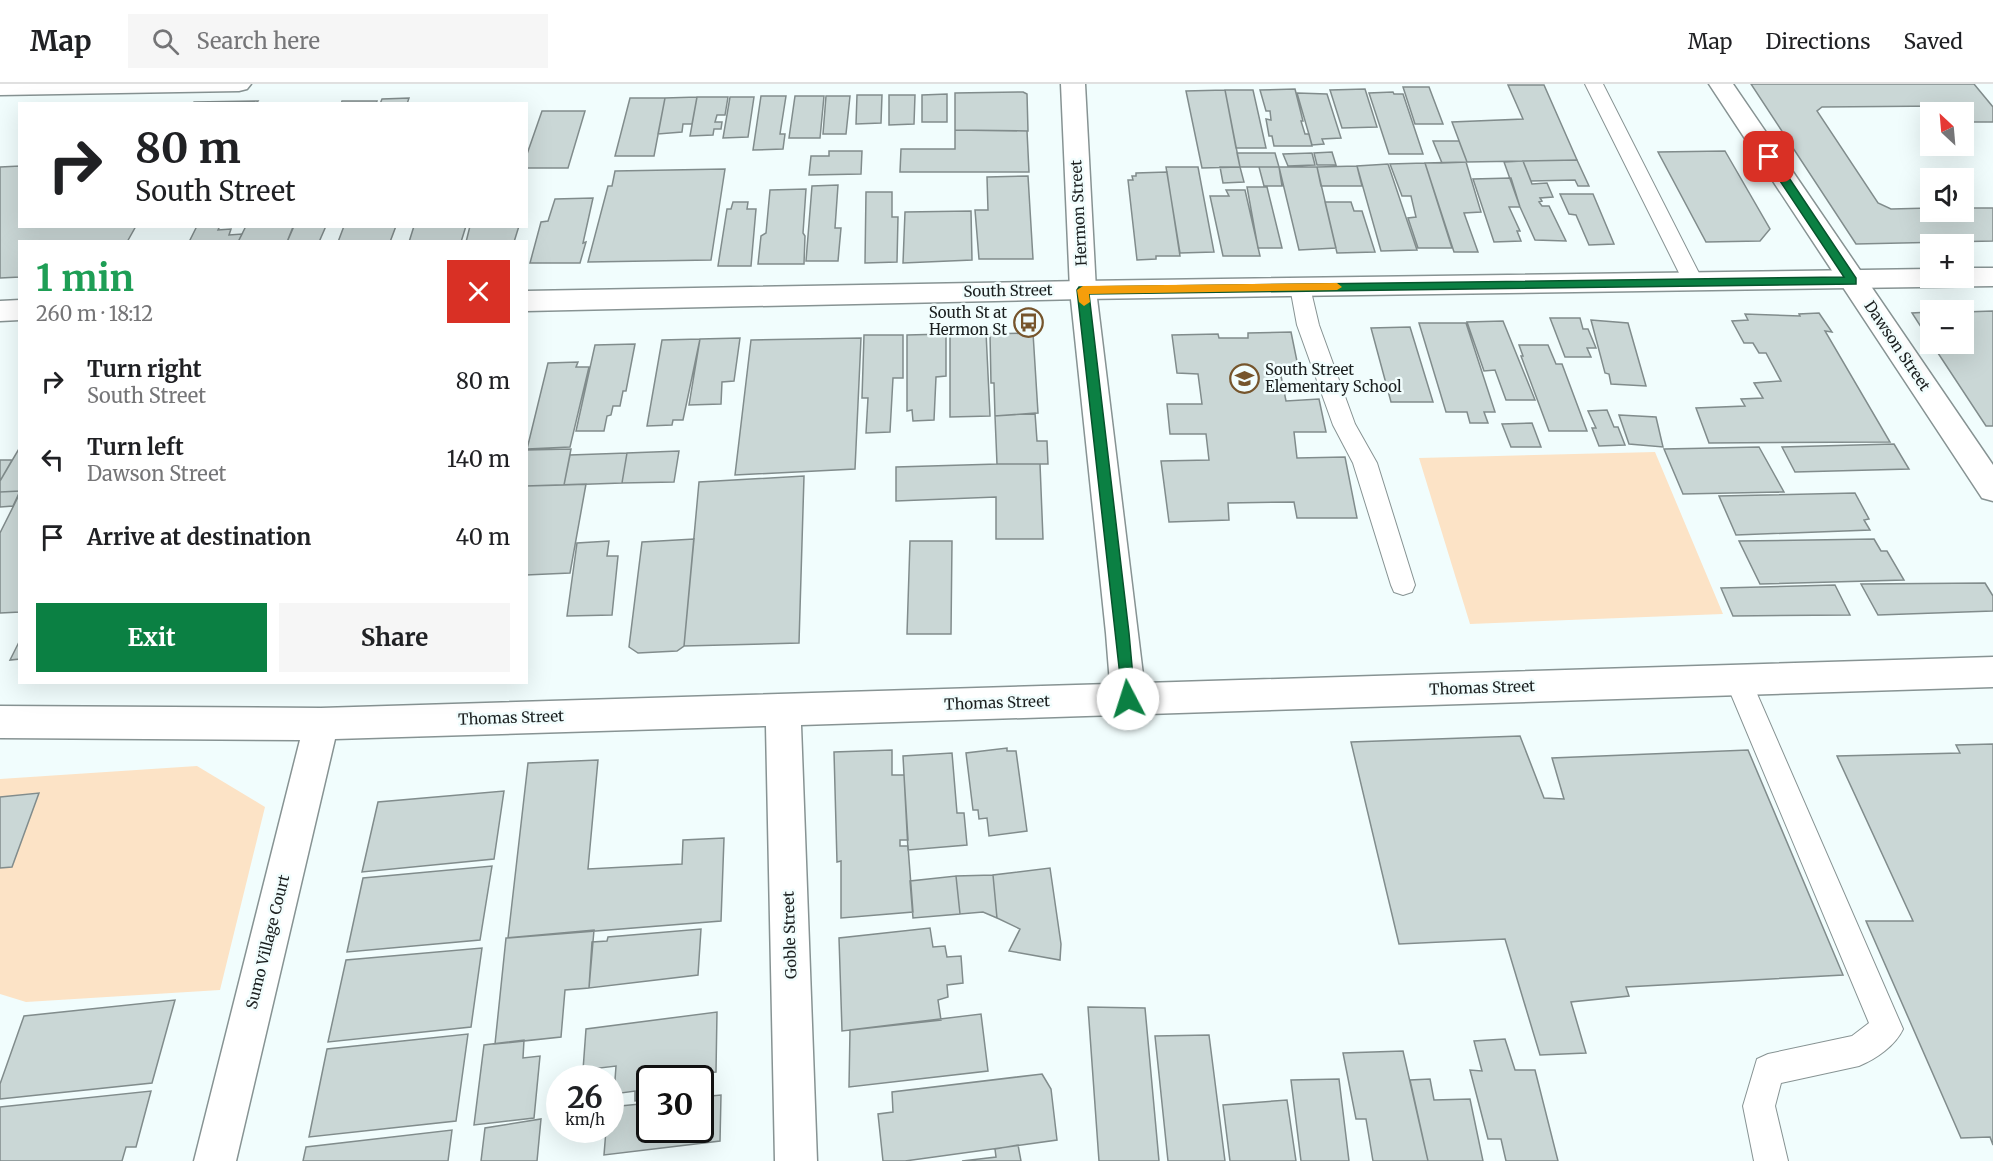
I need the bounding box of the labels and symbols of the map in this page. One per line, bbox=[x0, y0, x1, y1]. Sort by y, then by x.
north arrow bbox=[1920, 102, 1974, 156]
pin bbox=[1743, 131, 1794, 182]
street label: Hermon Street bbox=[1066, 159, 1091, 267]
street label: South Street bbox=[963, 280, 1053, 301]
street label: Dawson Street bbox=[1860, 297, 1935, 394]
place label: South St at Hermon St bbox=[929, 303, 1007, 339]
bus stop icon: South St at Hermon St bbox=[1012, 306, 1044, 338]
place label: South Street Elementary School bbox=[1265, 360, 1402, 396]
school or university icon: South Street Elementary School bbox=[1228, 363, 1260, 395]
position arrow bbox=[1096, 667, 1160, 731]
street label: Thomas Street bbox=[1429, 676, 1535, 699]
street label: Thomas Street bbox=[944, 691, 1050, 714]
street label: Thomas Street bbox=[458, 706, 564, 729]
street label: Sumo Village Court bbox=[242, 873, 293, 1011]
street label: Goble Street bbox=[778, 891, 801, 979]
speed limit sign: 30 bbox=[636, 1065, 714, 1143]

